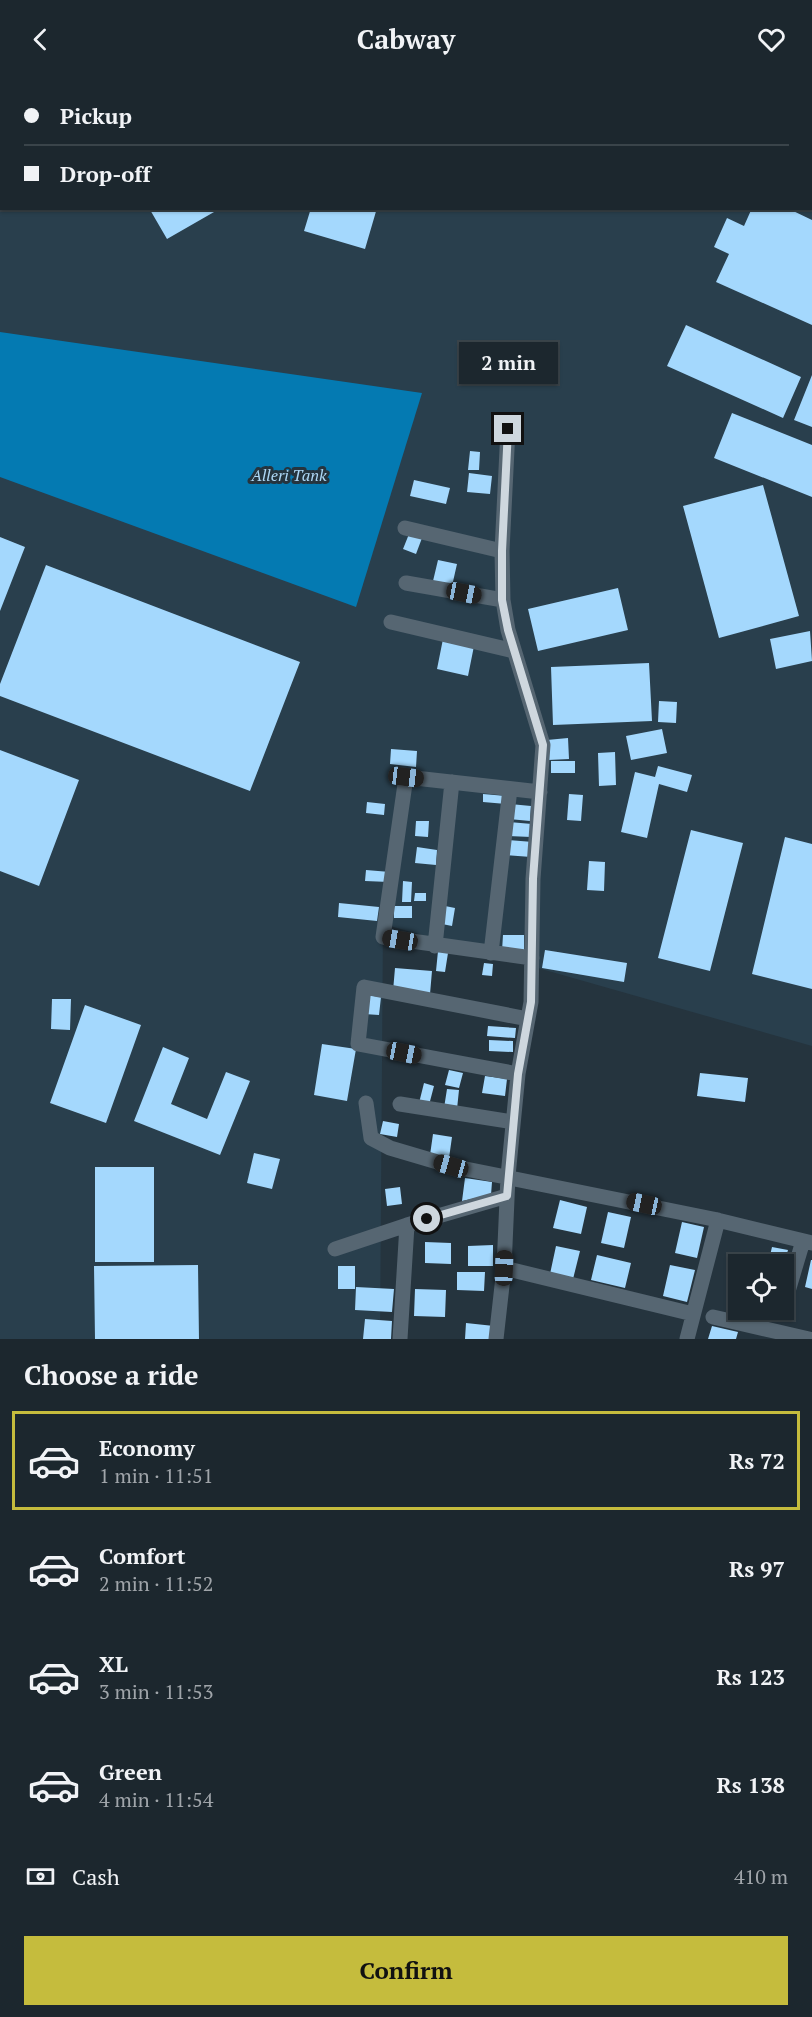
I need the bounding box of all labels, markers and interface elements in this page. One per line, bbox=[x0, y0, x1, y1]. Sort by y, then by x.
text: Cabway bbox=[357, 21, 455, 57]
icon: back bbox=[24, 23, 57, 56]
icon: heart bbox=[755, 23, 788, 56]
text: Pickup bbox=[60, 101, 132, 130]
text: Drop-off bbox=[60, 159, 151, 188]
callout: 2 min bbox=[458, 342, 558, 384]
text: 2 min bbox=[481, 349, 536, 376]
route end bbox=[494, 415, 521, 442]
water label: Alleri Tank bbox=[250, 464, 327, 486]
car bbox=[445, 581, 483, 605]
car bbox=[387, 766, 425, 788]
car bbox=[381, 928, 419, 952]
car bbox=[385, 1041, 423, 1065]
car bbox=[431, 1152, 471, 1180]
car bbox=[625, 1191, 663, 1217]
route start bbox=[413, 1205, 440, 1232]
car bbox=[494, 1250, 514, 1286]
map controls bbox=[728, 1254, 794, 1320]
button: locate bbox=[728, 1254, 794, 1320]
text: Choose a ride bbox=[24, 1357, 199, 1393]
text: Economy bbox=[99, 1433, 195, 1462]
icon: car bbox=[27, 1434, 81, 1488]
text: Rs 72 bbox=[729, 1446, 785, 1475]
text: 1 min · 11:51 bbox=[99, 1462, 213, 1489]
text: Comfort bbox=[99, 1541, 185, 1570]
icon: car bbox=[27, 1542, 81, 1596]
text: Rs 97 bbox=[729, 1554, 785, 1583]
text: 2 min · 11:52 bbox=[99, 1570, 213, 1597]
text: XL bbox=[99, 1649, 128, 1678]
icon: car bbox=[27, 1650, 81, 1704]
text: Rs 123 bbox=[716, 1662, 785, 1691]
text: 3 min · 11:53 bbox=[99, 1678, 213, 1705]
text: Green bbox=[99, 1757, 162, 1786]
icon: car bbox=[27, 1758, 81, 1812]
text: Rs 138 bbox=[716, 1770, 785, 1799]
text: 4 min · 11:54 bbox=[99, 1786, 213, 1813]
icon: cash bbox=[24, 1860, 57, 1893]
text: Cash bbox=[72, 1862, 120, 1891]
text: 410 m bbox=[734, 1863, 788, 1890]
button: Confirm bbox=[24, 1936, 788, 2005]

